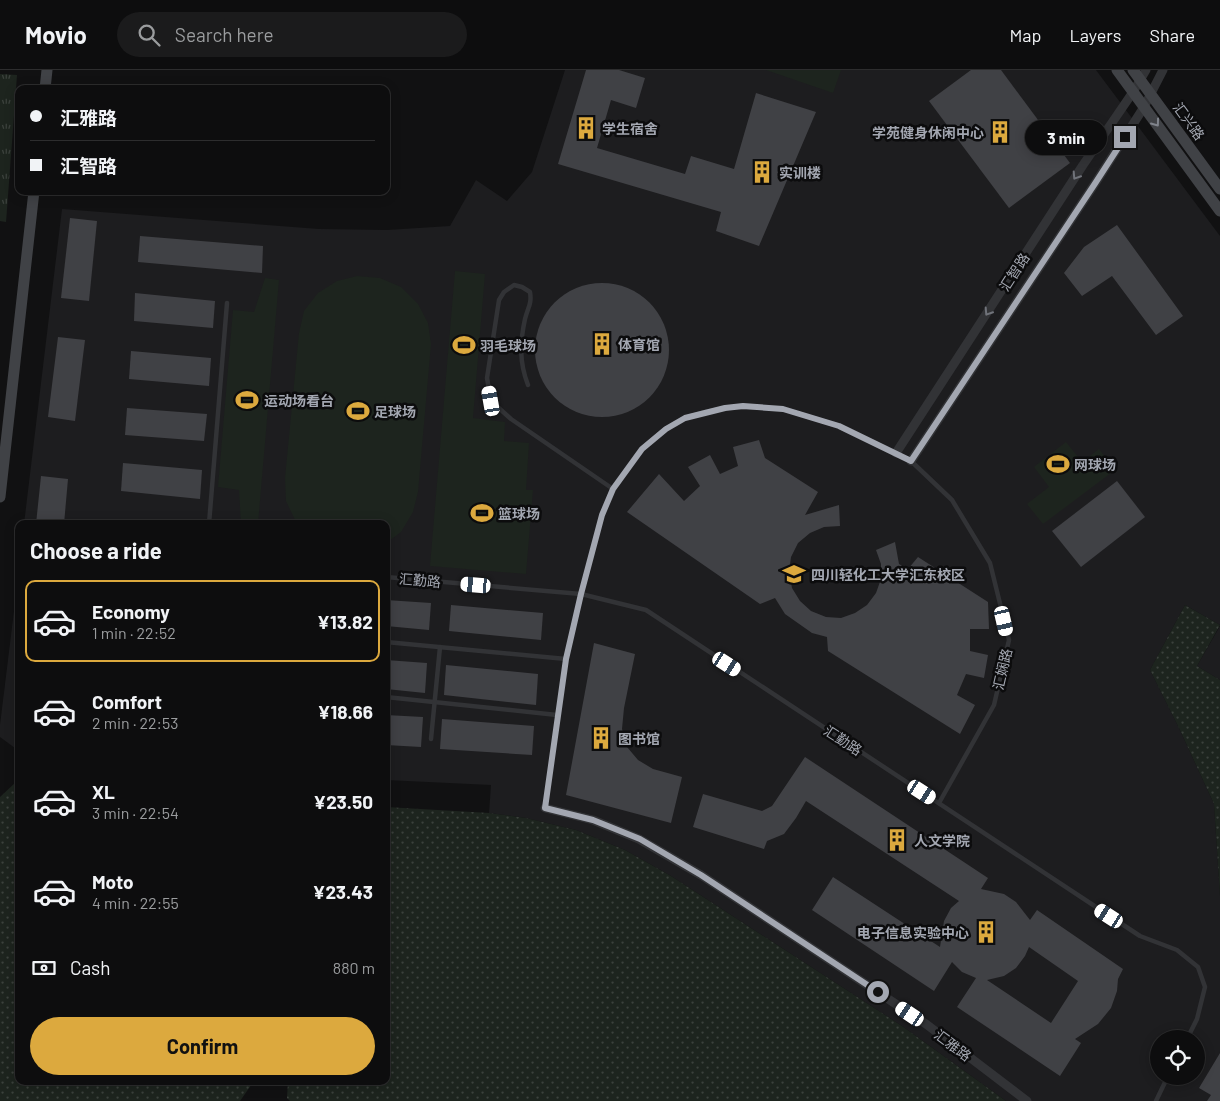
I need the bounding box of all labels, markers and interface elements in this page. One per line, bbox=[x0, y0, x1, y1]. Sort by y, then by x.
search box bbox=[117, 12, 467, 57]
text: Movio bbox=[25, 20, 87, 49]
icon: search bbox=[135, 21, 163, 49]
text: Search here bbox=[175, 23, 274, 46]
text: Map bbox=[1009, 24, 1041, 46]
text: Layers bbox=[1069, 24, 1122, 46]
text: Share bbox=[1150, 24, 1195, 46]
street label: 汇兴路 bbox=[1170, 99, 1208, 143]
text: 汇雅路 bbox=[60, 106, 117, 129]
building icon: 学生宿舍 bbox=[573, 115, 599, 141]
one-way arrow bbox=[1150, 118, 1159, 127]
building icon: 学苑健身休闲中心 bbox=[987, 119, 1013, 145]
place label: 学生宿舍 bbox=[602, 120, 658, 137]
callout: 3 min bbox=[1025, 120, 1108, 154]
place label: 学苑健身休闲中心 bbox=[872, 124, 984, 141]
route end bbox=[1114, 126, 1136, 148]
text: 3 min bbox=[1047, 128, 1085, 147]
text: 汇智路 bbox=[60, 154, 117, 177]
building icon: 实训楼 bbox=[749, 159, 775, 185]
place label: 实训楼 bbox=[779, 164, 821, 181]
one-way arrow bbox=[1073, 171, 1083, 180]
street label: 汇智路 bbox=[995, 250, 1033, 294]
one-way arrow bbox=[985, 307, 994, 316]
building icon: 体育馆 bbox=[589, 331, 615, 357]
sports icon: 羽毛球场 bbox=[451, 332, 477, 358]
place label: 体育馆 bbox=[618, 336, 660, 353]
place label: 羽毛球场 bbox=[480, 337, 536, 354]
car bbox=[481, 385, 500, 417]
sports icon: 运动场看台 bbox=[234, 387, 260, 413]
place label: 运动场看台 bbox=[264, 392, 334, 409]
sports icon: 足球场 bbox=[345, 398, 371, 424]
place label: 足球场 bbox=[374, 403, 416, 420]
sports icon: 网球场 bbox=[1045, 451, 1071, 477]
place label: 网球场 bbox=[1074, 456, 1116, 473]
sports icon: 篮球场 bbox=[469, 500, 495, 526]
place label: 篮球场 bbox=[498, 505, 540, 522]
text: Choose a ride bbox=[30, 537, 162, 563]
school or university icon: 四川轻化工大学汇东校区 bbox=[781, 561, 807, 587]
place label: 四川轻化工大学汇东校区 bbox=[811, 566, 965, 583]
street label: 汇勤路 bbox=[398, 570, 442, 590]
car bbox=[460, 576, 491, 594]
icon: car bbox=[32, 599, 77, 644]
text: Economy bbox=[92, 600, 170, 623]
car bbox=[993, 605, 1014, 637]
text: ¥13.82 bbox=[317, 610, 373, 633]
text: 1 min · 22:52 bbox=[92, 623, 176, 642]
street label: 汇娴路 bbox=[989, 647, 1015, 691]
car bbox=[710, 650, 743, 678]
icon: car bbox=[32, 689, 77, 734]
text: Comfort bbox=[92, 690, 162, 713]
text: ¥18.66 bbox=[317, 700, 373, 723]
text: 2 min · 22:53 bbox=[92, 713, 179, 732]
street label: 汇勤路 bbox=[821, 721, 865, 759]
building icon: 图书馆 bbox=[588, 725, 614, 751]
place label: 图书馆 bbox=[618, 730, 660, 747]
car bbox=[905, 778, 938, 806]
icon: car bbox=[32, 779, 77, 824]
text: XL bbox=[92, 780, 115, 803]
text: ¥23.50 bbox=[313, 790, 373, 813]
text: 3 min · 22:54 bbox=[92, 803, 179, 822]
building icon: 人文学院 bbox=[884, 827, 910, 853]
place label: 人文学院 bbox=[914, 832, 970, 849]
icon: car bbox=[32, 869, 77, 914]
text: Moto bbox=[92, 870, 134, 893]
text: ¥23.43 bbox=[312, 880, 373, 903]
text: 4 min · 22:55 bbox=[92, 893, 179, 912]
car bbox=[1092, 902, 1125, 930]
building icon: 电子信息实验中心 bbox=[973, 919, 999, 945]
place label: 电子信息实验中心 bbox=[857, 924, 969, 941]
icon: cash bbox=[30, 954, 58, 982]
text: Cash bbox=[70, 956, 111, 979]
text: 880 m bbox=[333, 958, 375, 977]
route start bbox=[867, 981, 889, 1003]
car bbox=[893, 999, 926, 1029]
button: Confirm bbox=[30, 1017, 375, 1075]
street label: 汇雅路 bbox=[931, 1026, 975, 1064]
map controls bbox=[1150, 1030, 1205, 1085]
button: locate bbox=[1150, 1030, 1205, 1085]

